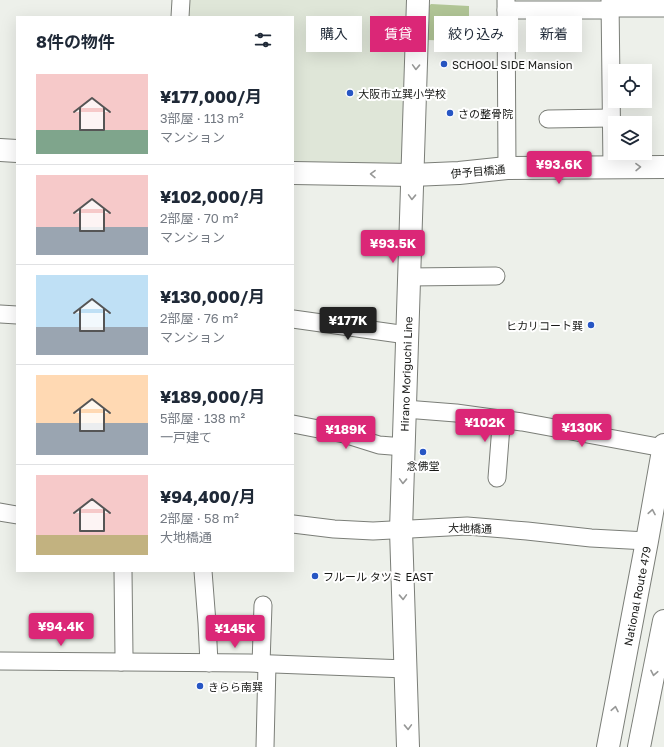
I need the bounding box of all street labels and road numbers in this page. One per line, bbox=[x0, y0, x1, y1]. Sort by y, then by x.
street label: 伊予目橋通 bbox=[450, 162, 506, 180]
street label: Hirano Moriguchi Line bbox=[397, 316, 415, 432]
street label: 大地橋通 bbox=[448, 521, 492, 535]
street label: National Route 479 bbox=[621, 545, 653, 647]

